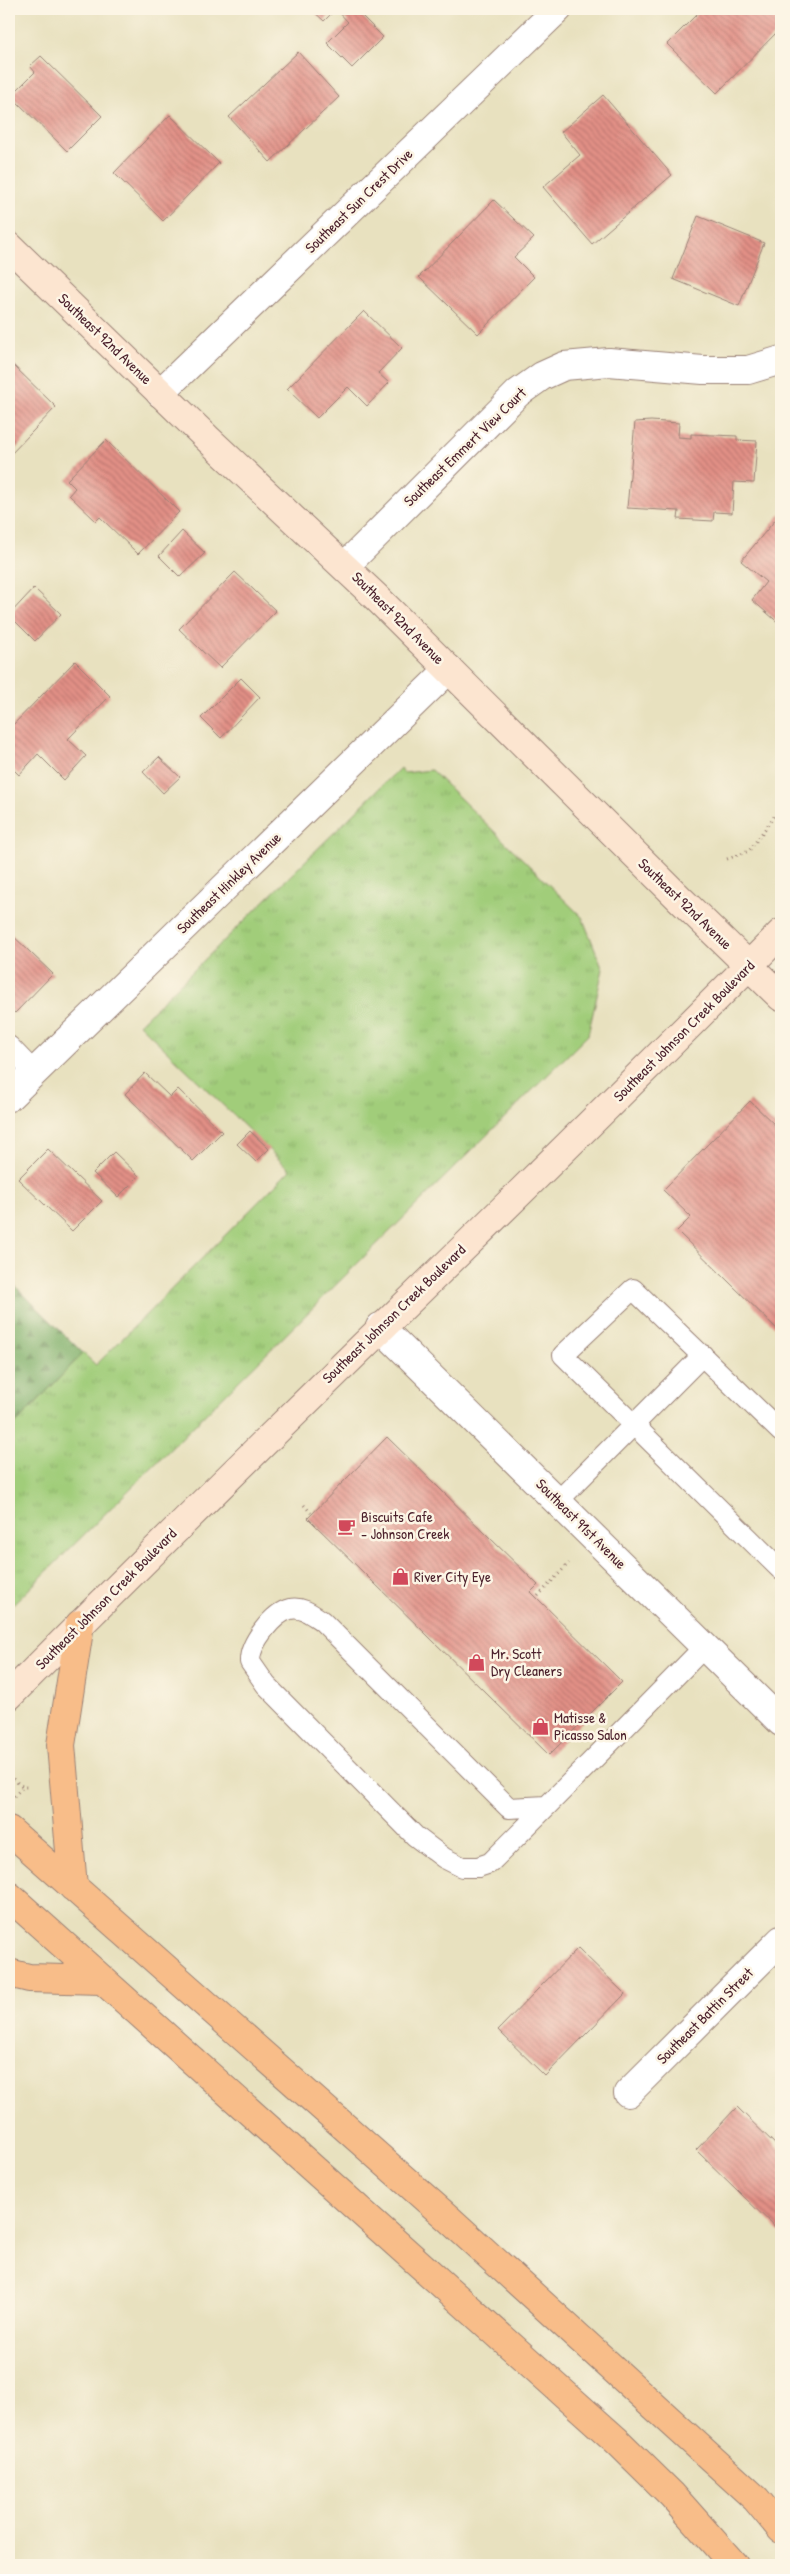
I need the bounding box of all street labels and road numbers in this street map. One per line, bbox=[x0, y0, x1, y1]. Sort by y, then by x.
street label: Southeast Sun Crest Drive bbox=[300, 144, 417, 258]
street label: Southeast 92nd Avenue bbox=[54, 288, 157, 389]
street label: Southeast Emmert View Court bbox=[399, 382, 531, 511]
street label: Southeast 92nd Avenue bbox=[347, 567, 449, 669]
street label: Southeast Hinkley Avenue bbox=[172, 827, 286, 938]
street label: Southeast 92nd Avenue bbox=[634, 853, 737, 954]
street label: Southeast Johnson Creek Boulevard bbox=[608, 955, 759, 1106]
street label: Southeast Johnson Creek Boulevard bbox=[317, 1239, 470, 1388]
street label: Southeast 91st Avenue bbox=[531, 1474, 631, 1574]
street label: Southeast Johnson Creek Boulevard bbox=[30, 1523, 181, 1674]
street label: Southeast Battin Street bbox=[652, 1962, 758, 2069]

